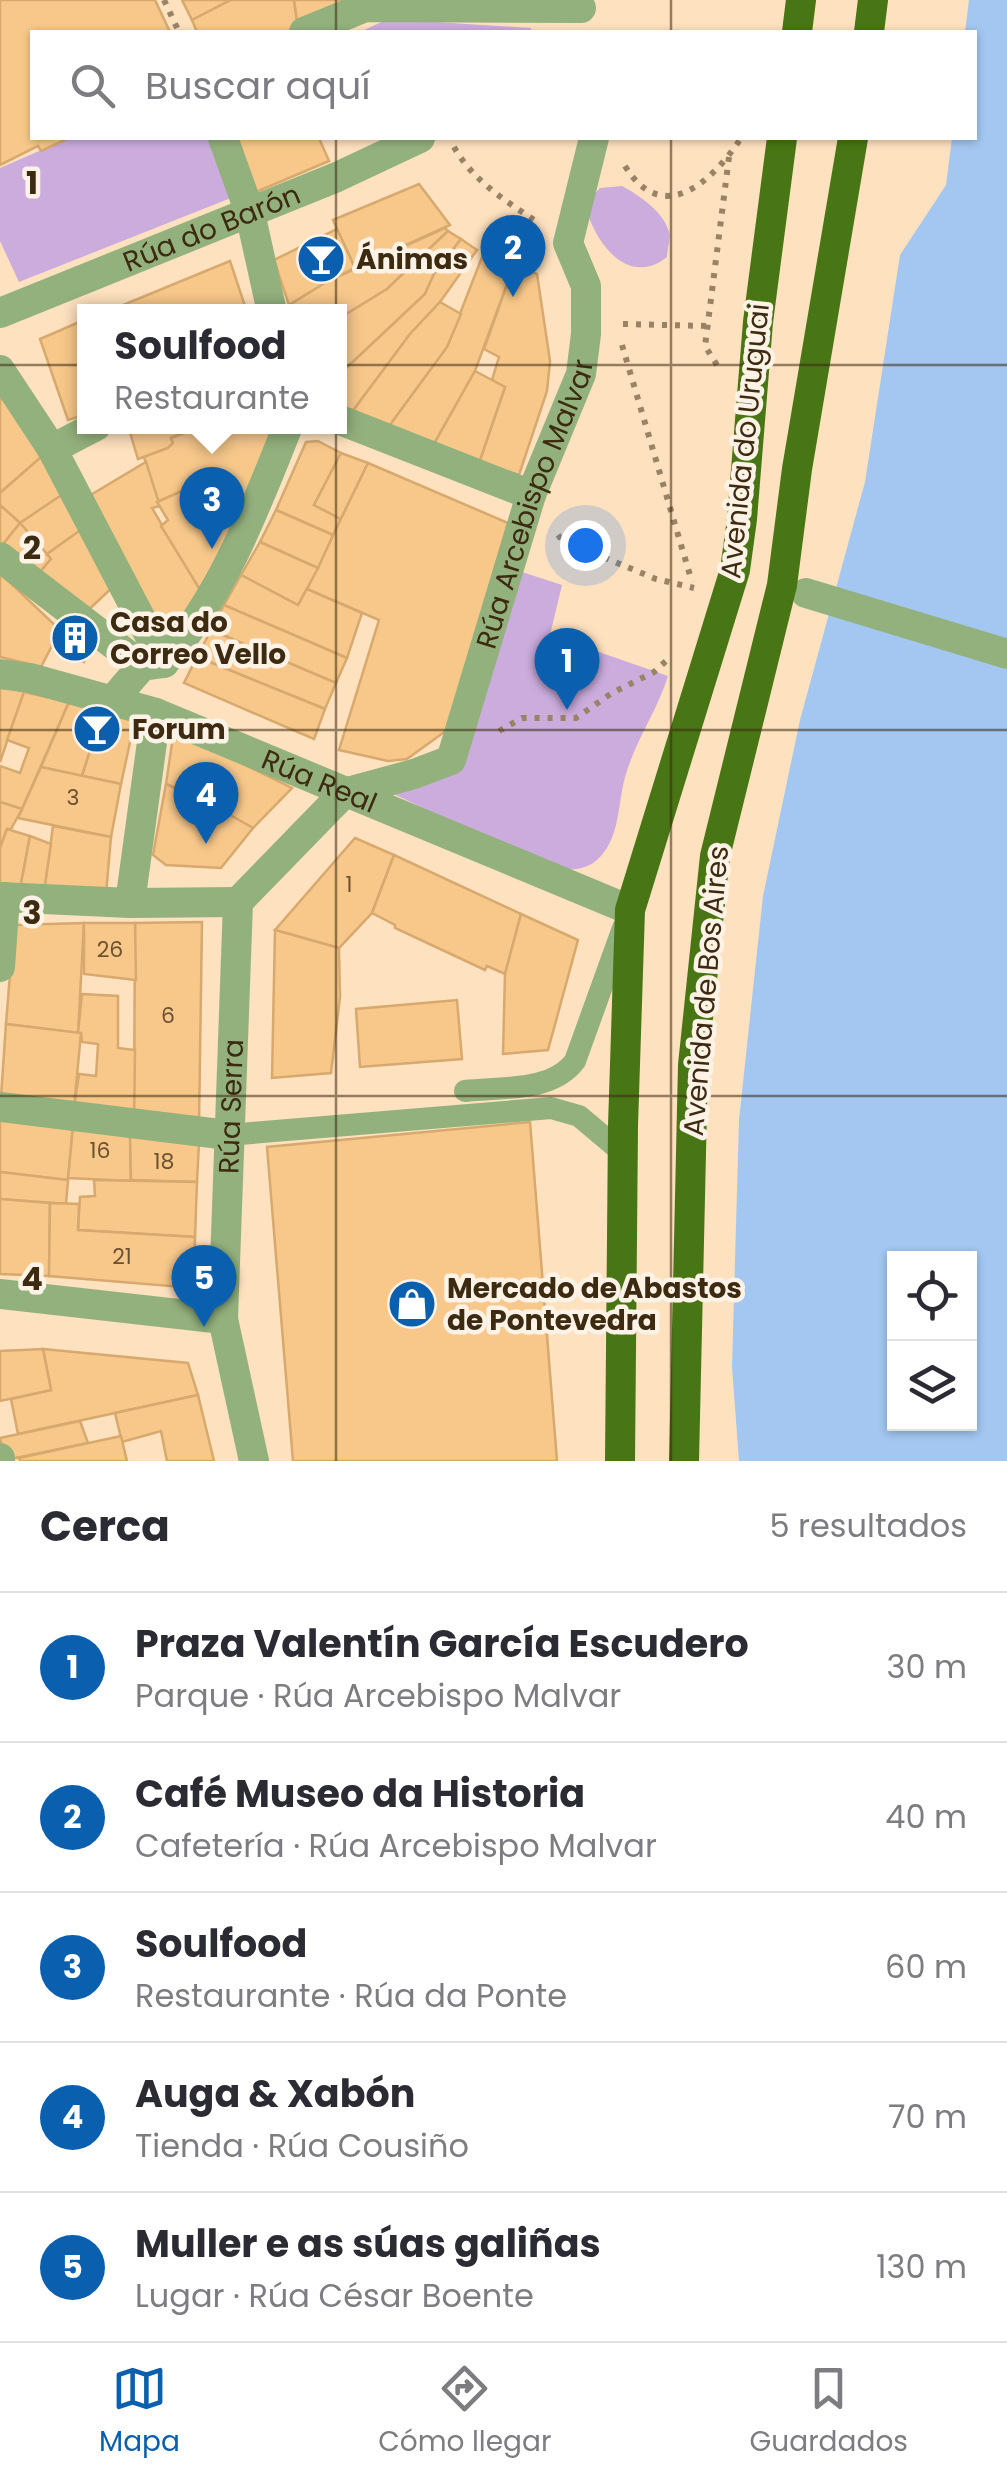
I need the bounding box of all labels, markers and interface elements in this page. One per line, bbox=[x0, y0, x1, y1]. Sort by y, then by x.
search box bbox=[30, 30, 977, 140]
icon: search bbox=[65, 58, 120, 113]
text: Buscar aquí bbox=[145, 59, 371, 112]
text: 1 bbox=[26, 160, 38, 205]
street label: Rúa do Barón bbox=[117, 174, 306, 281]
pin: 2 bbox=[480, 214, 546, 297]
bar icon: Ánimas bbox=[295, 233, 347, 285]
place label: Ánimas bbox=[356, 240, 468, 279]
street label: Avenida do Uruguai bbox=[711, 302, 779, 580]
popup bbox=[77, 304, 347, 434]
text: Soulfood bbox=[114, 319, 287, 372]
street label: Rúa Arcebispo Malvar bbox=[466, 357, 602, 653]
text: Restaurante bbox=[114, 375, 310, 420]
pin: 3 bbox=[180, 466, 244, 549]
your location bbox=[560, 520, 611, 571]
text: 2 bbox=[23, 525, 41, 570]
place label: Casa do Correo Vello bbox=[110, 603, 286, 674]
building icon: Casa do Correo Vello bbox=[49, 612, 101, 664]
pin: 1 bbox=[534, 628, 600, 710]
bar icon: Forum bbox=[71, 703, 123, 755]
place label: Forum bbox=[132, 710, 226, 749]
street label: Rúa Real bbox=[256, 740, 383, 822]
pin: 4 bbox=[174, 762, 238, 844]
house number: 3 bbox=[67, 782, 79, 813]
street label: Avenida de Bos Aires bbox=[674, 844, 738, 1138]
house number: 1 bbox=[345, 869, 353, 900]
text: 3 bbox=[22, 890, 42, 935]
house number: 26 bbox=[97, 934, 123, 965]
house number: 6 bbox=[161, 1000, 175, 1031]
street label: Rúa Serra bbox=[209, 1038, 253, 1175]
house number: 16 bbox=[89, 1135, 111, 1166]
house number: 18 bbox=[154, 1146, 174, 1177]
house number: 21 bbox=[112, 1241, 132, 1272]
pin: 5 bbox=[172, 1244, 236, 1327]
map controls bbox=[887, 1251, 977, 1431]
button: locate bbox=[887, 1251, 977, 1341]
text: 4 bbox=[21, 1256, 43, 1301]
place label: Mercado de Abastos de Pontevedra bbox=[447, 1269, 742, 1340]
shop icon: Mercado de Abastos de Pontevedra bbox=[386, 1278, 438, 1330]
button: layers bbox=[887, 1341, 977, 1431]
text: Cerca bbox=[40, 1497, 170, 1556]
text: 5 resultados bbox=[769, 1503, 967, 1548]
text: Praza Valentín García Escudero bbox=[135, 1617, 749, 1670]
text: 1 bbox=[66, 1644, 79, 1689]
text: 30 m bbox=[887, 1644, 967, 1689]
text: Parque · Rúa Arcebispo Malvar bbox=[135, 1673, 621, 1718]
text: Café Museo da Historia bbox=[135, 1767, 585, 1820]
text: 2 bbox=[63, 1794, 82, 1839]
text: 40 m bbox=[885, 1794, 967, 1839]
text: Cafetería · Rúa Arcebispo Malvar bbox=[135, 1823, 657, 1868]
text: Soulfood bbox=[135, 1917, 307, 1970]
text: 3 bbox=[63, 1944, 82, 1989]
text: 60 m bbox=[885, 1944, 967, 1989]
text: Restaurante · Rúa da Ponte bbox=[135, 1973, 567, 2018]
text: Auga & Xabón bbox=[135, 2067, 415, 2120]
text: 4 bbox=[62, 2094, 83, 2139]
text: 70 m bbox=[888, 2094, 967, 2139]
text: Tienda · Rúa Cousiño bbox=[135, 2123, 469, 2168]
text: Muller e as súas galiñas bbox=[135, 2217, 601, 2270]
text: 5 bbox=[62, 2244, 83, 2289]
text: 130 m bbox=[876, 2244, 967, 2289]
text: Lugar · Rúa César Boente bbox=[135, 2273, 534, 2318]
tab: Mapa bbox=[99, 2361, 180, 2463]
tab: Cómo llegar bbox=[378, 2361, 551, 2463]
tab: Guardados bbox=[750, 2361, 908, 2463]

